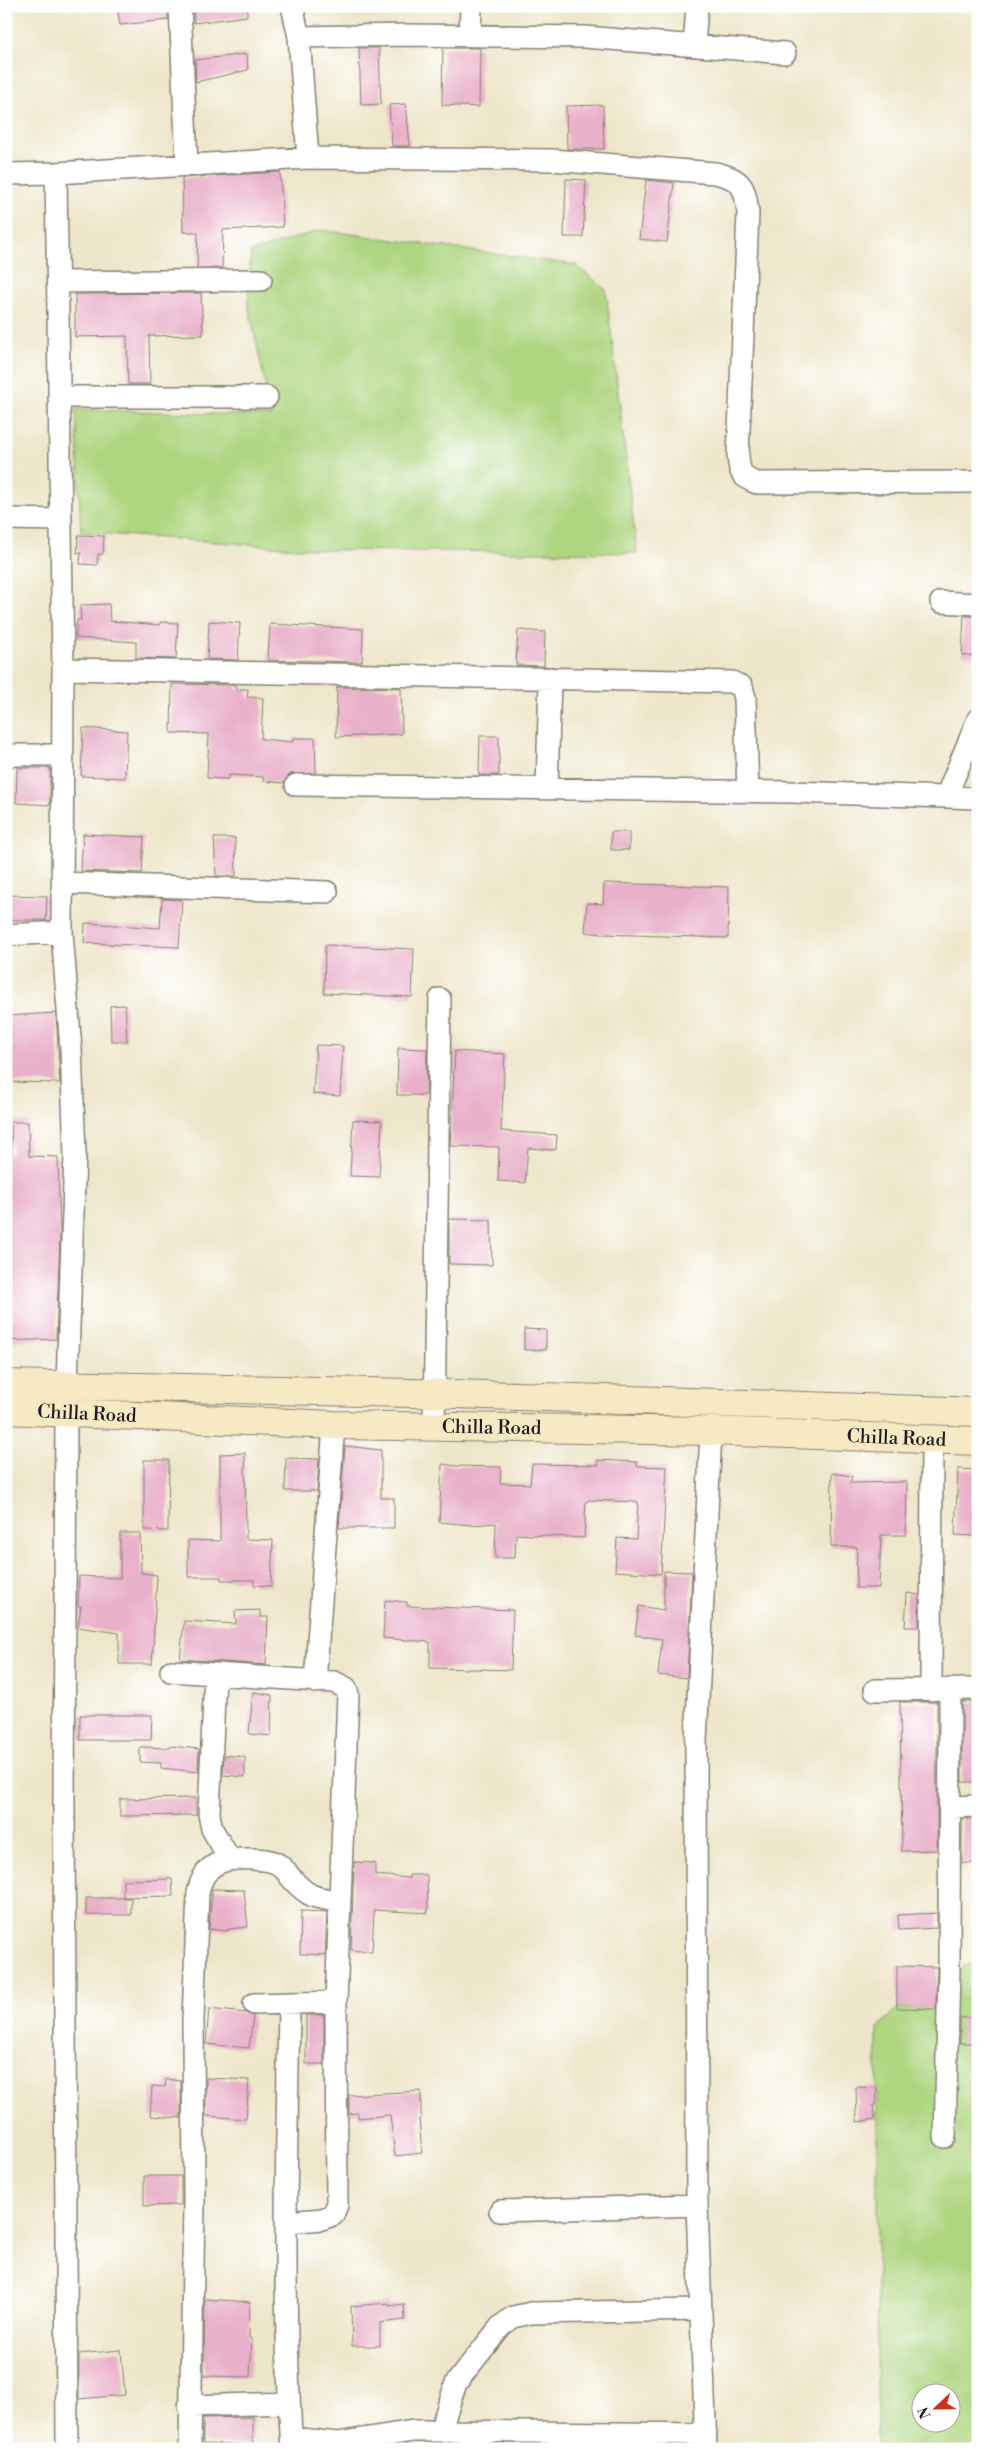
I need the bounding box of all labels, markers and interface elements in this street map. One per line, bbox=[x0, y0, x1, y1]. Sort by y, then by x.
street label: Chilla Road bbox=[37, 1399, 137, 1428]
street label: Chilla Road bbox=[442, 1415, 542, 1440]
street label: Chilla Road bbox=[846, 1424, 947, 1452]
north arrow bbox=[912, 2382, 962, 2432]
text: N bbox=[914, 2404, 935, 2421]

